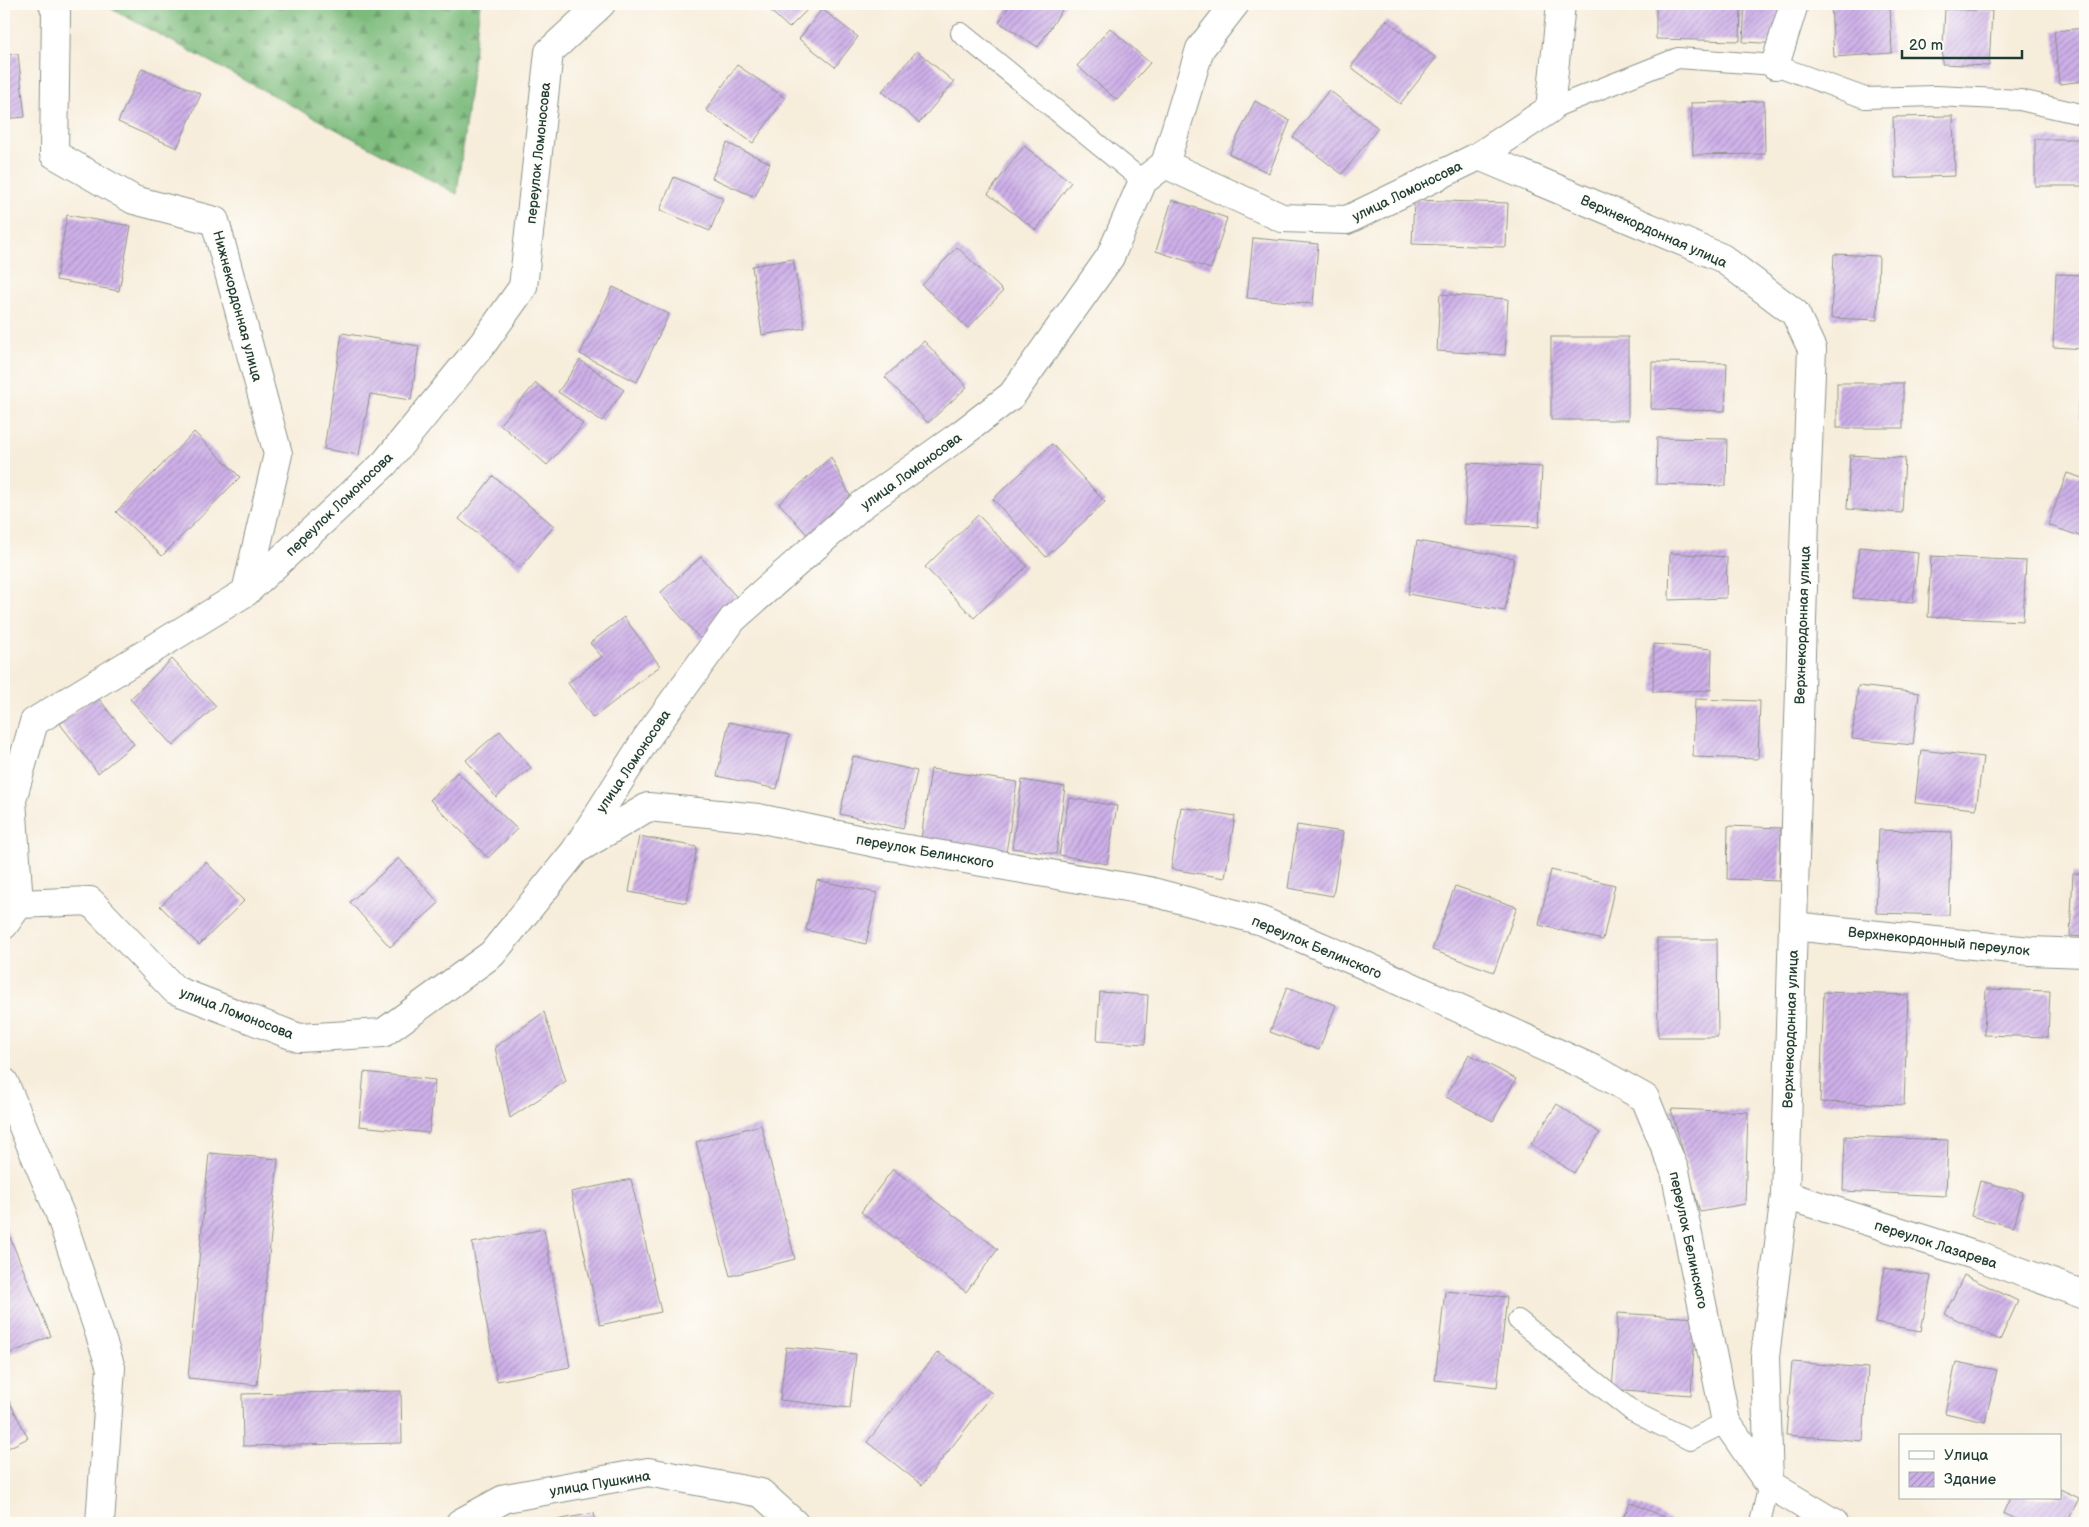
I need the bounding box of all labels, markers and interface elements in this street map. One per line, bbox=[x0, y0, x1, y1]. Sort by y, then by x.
scale bar bbox=[1902, 28, 2022, 60]
text: 20 m bbox=[1909, 36, 1943, 55]
street label: переулок Ломоносова bbox=[523, 81, 554, 225]
street label: улица Ломоносова bbox=[1349, 157, 1466, 225]
street label: Верхнекордонная улица bbox=[1578, 191, 1730, 272]
street label: Нижнекордонная улица bbox=[209, 229, 266, 384]
street label: улица Ломоносова bbox=[858, 429, 966, 514]
street label: переулок Ломоносова bbox=[282, 448, 397, 560]
street label: Верхнекордонная улица bbox=[1791, 545, 1814, 705]
street label: улица Ломоносова bbox=[593, 706, 674, 816]
street label: переулок Белинского bbox=[855, 831, 995, 872]
street label: переулок Белинского bbox=[1249, 912, 1384, 983]
street label: Верхнекордонный переулок bbox=[1847, 923, 2031, 960]
street label: Верхнекордонная улица bbox=[1779, 949, 1802, 1109]
street label: улица Ломоносова bbox=[178, 984, 297, 1043]
street label: переулок Белинского bbox=[1666, 1170, 1711, 1310]
street label: переулок Лазарева bbox=[1872, 1217, 2000, 1273]
legend bbox=[1899, 1434, 2062, 1500]
text: Улица bbox=[1944, 1446, 1989, 1465]
street label: улица Пушкина bbox=[549, 1467, 652, 1500]
text: Здание bbox=[1944, 1470, 1996, 1489]

